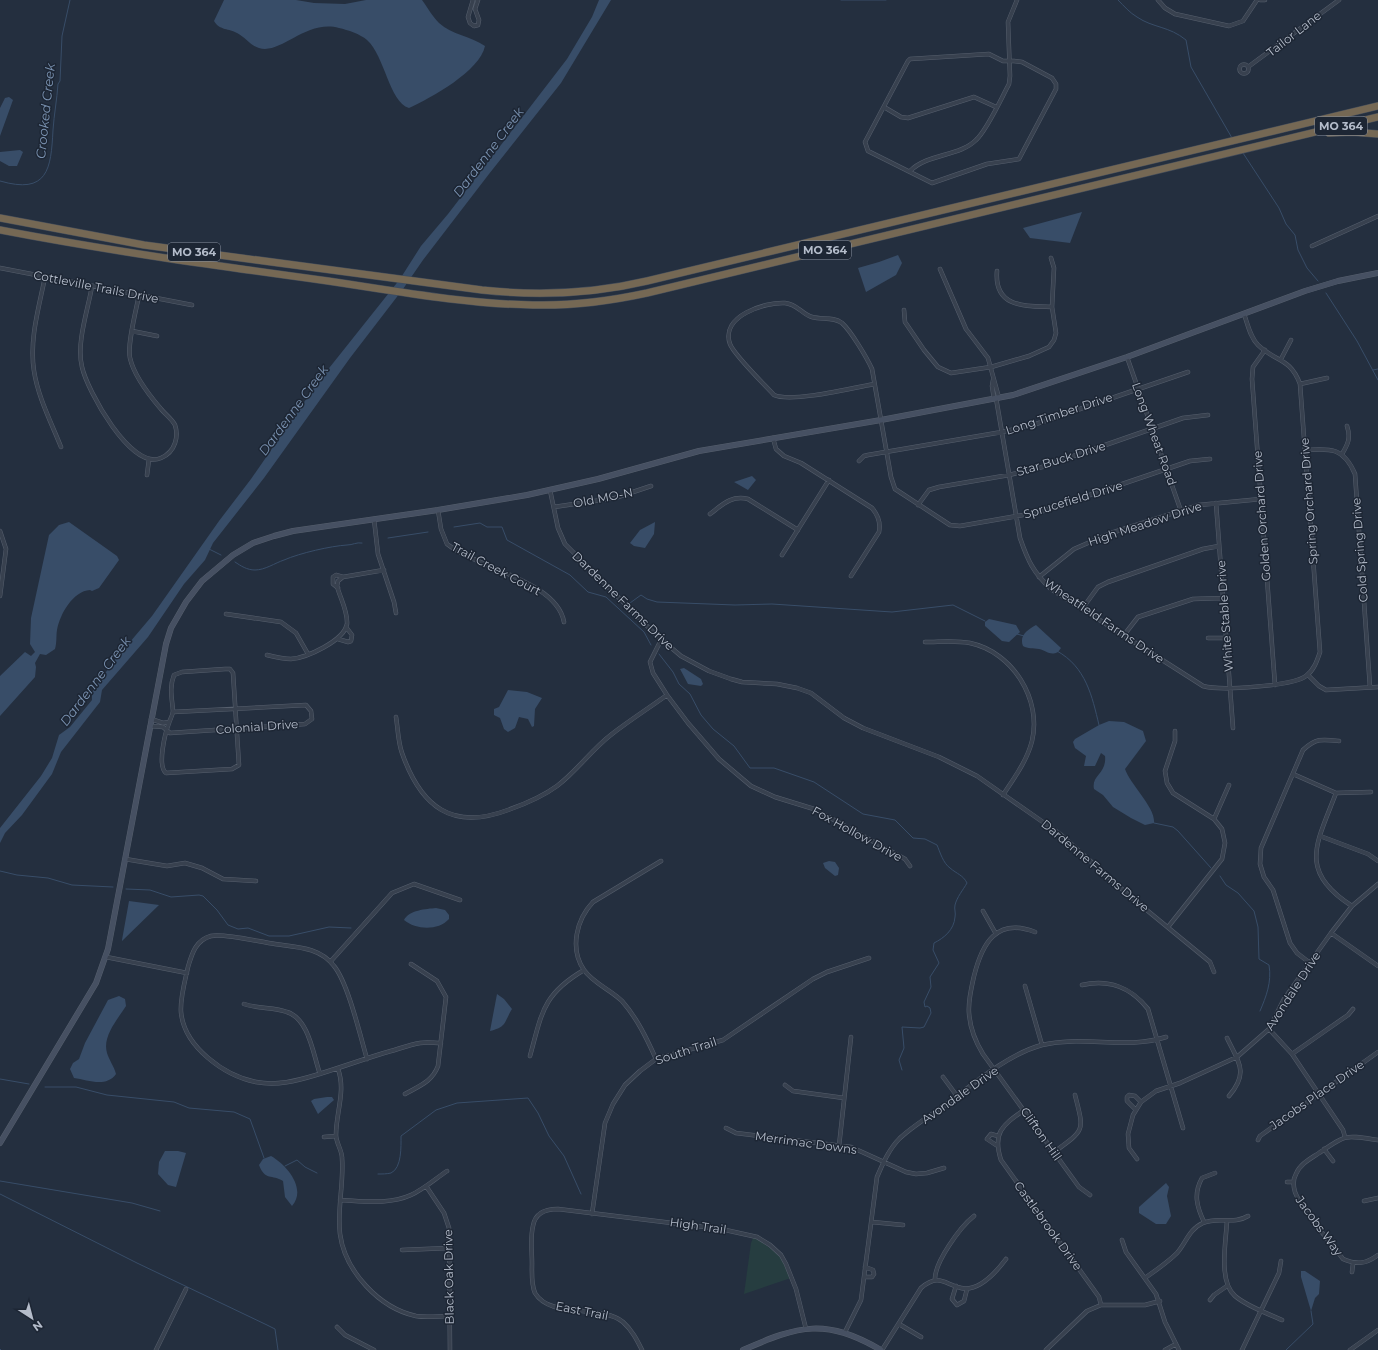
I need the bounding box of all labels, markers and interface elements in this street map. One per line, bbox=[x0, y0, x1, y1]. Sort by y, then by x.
street label: Tailor Lane bbox=[1263, 8, 1324, 60]
water label: Crooked Creek bbox=[32, 61, 58, 160]
water label: Dardenne Creek bbox=[449, 103, 528, 200]
road number: MO 364 bbox=[1315, 117, 1367, 135]
road number: MO 364 bbox=[799, 241, 851, 259]
road number: MO 364 bbox=[168, 243, 220, 261]
street label: Cottleville Trails Drive bbox=[32, 267, 160, 306]
water label: Dardenne Creek bbox=[255, 361, 332, 458]
street label: Long Wheat Road bbox=[1129, 380, 1180, 487]
street label: Long Timber Drive bbox=[1003, 389, 1114, 438]
street label: Spring Orchard Drive bbox=[1297, 437, 1320, 565]
street label: Star Buck Drive bbox=[1014, 438, 1107, 479]
street label: Golden Orchard Drive bbox=[1249, 450, 1274, 582]
street label: Sprucefield Drive bbox=[1022, 477, 1124, 522]
street label: Old MO-N bbox=[572, 484, 634, 511]
street label: Cold Spring Drive bbox=[1348, 497, 1371, 603]
street label: High Meadow Drive bbox=[1086, 498, 1204, 549]
street label: Trail Creek Court bbox=[449, 539, 544, 599]
street label: Dardenne Farms Drive bbox=[569, 548, 677, 653]
street label: White Stable Drive bbox=[1213, 560, 1236, 672]
street label: Wheatfield Farms Drive bbox=[1041, 575, 1167, 666]
water label: Dardenne Creek bbox=[56, 632, 135, 729]
street label: Colonial Drive bbox=[215, 716, 299, 737]
street label: Fox Hollow Drive bbox=[810, 803, 905, 864]
street label: Dardenne Farms Drive bbox=[1038, 816, 1152, 915]
street label: Avondale Drive bbox=[1262, 949, 1324, 1033]
street label: South Trail bbox=[653, 1034, 718, 1067]
street label: Jacobs Place Drive bbox=[1266, 1056, 1367, 1133]
street label: Avondale Drive bbox=[918, 1062, 1001, 1127]
street label: Clifton Hill bbox=[1018, 1104, 1065, 1163]
street label: Merrimac Downs bbox=[754, 1128, 858, 1157]
street label: Castlebrook Drive bbox=[1011, 1178, 1086, 1273]
street label: Jacobs Way bbox=[1292, 1192, 1346, 1259]
street label: High Trail bbox=[669, 1214, 727, 1237]
street label: Black Oak Drive bbox=[440, 1229, 457, 1325]
north arrow bbox=[12, 1298, 52, 1338]
street label: East Trail bbox=[554, 1298, 610, 1323]
text: N bbox=[30, 1318, 46, 1334]

